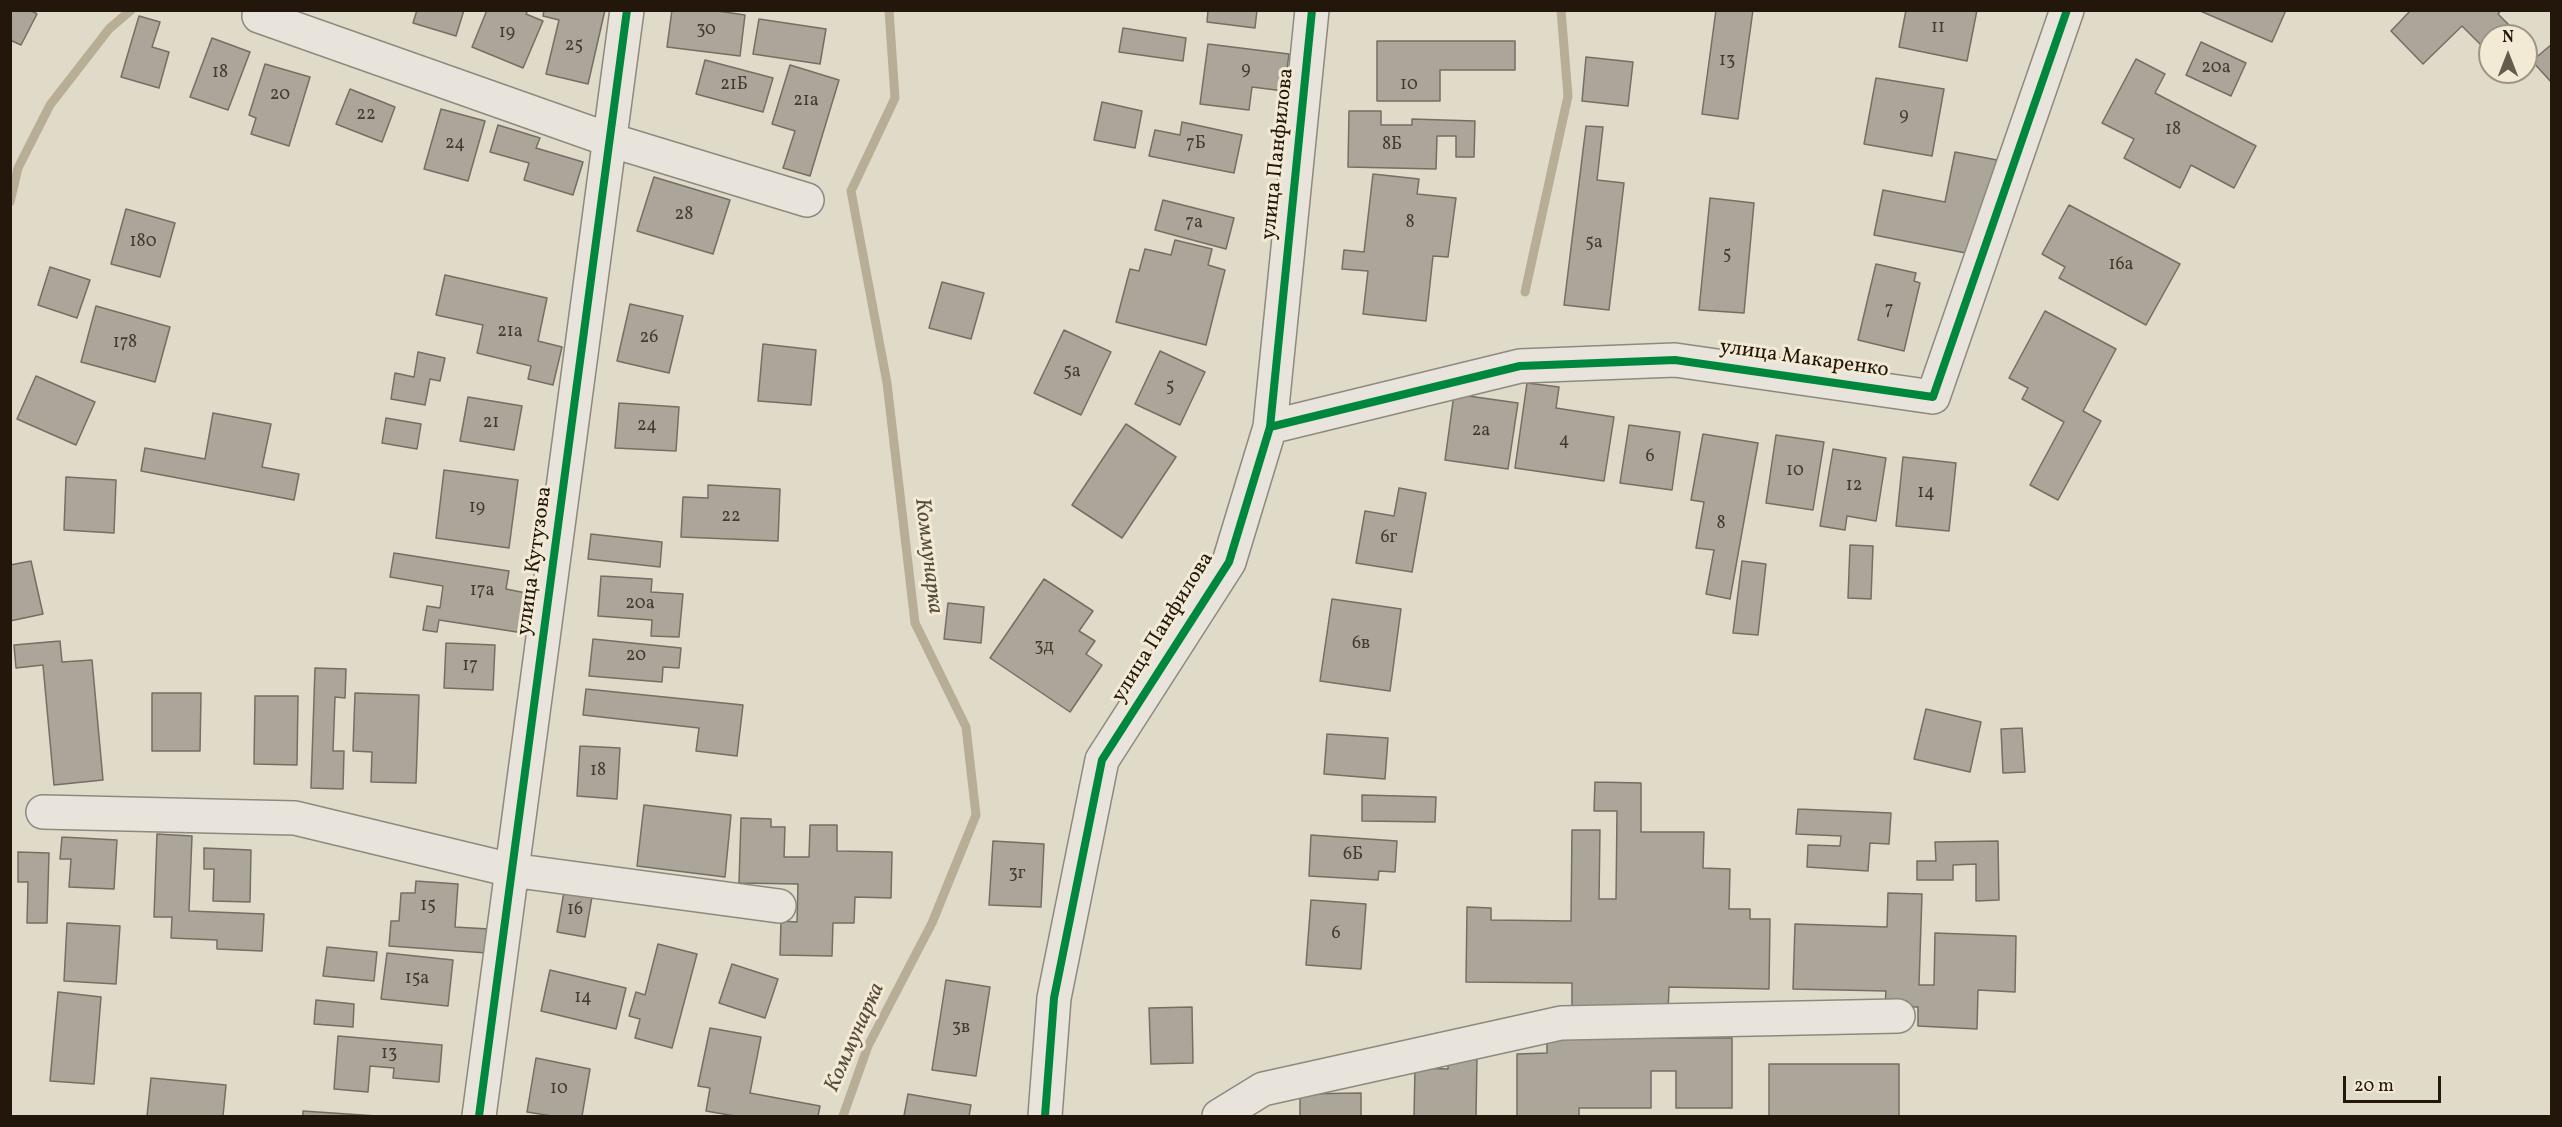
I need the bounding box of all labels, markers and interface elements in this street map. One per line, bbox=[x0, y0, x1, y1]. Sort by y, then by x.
house number: 11 bbox=[1931, 18, 1945, 40]
house number: 30 bbox=[696, 20, 716, 42]
house number: 19 bbox=[499, 23, 515, 45]
north arrow bbox=[2478, 24, 2538, 84]
text: N bbox=[2502, 27, 2514, 49]
house number: 25 bbox=[565, 36, 583, 58]
house number: 13 bbox=[1719, 51, 1735, 73]
house number: 20а bbox=[2201, 58, 2231, 80]
house number: 9 bbox=[1241, 60, 1251, 82]
house number: 18 bbox=[212, 63, 228, 85]
street label: улица Панфилова bbox=[1257, 67, 1301, 241]
house number: 21Б bbox=[720, 75, 748, 97]
house number: 10 bbox=[1400, 75, 1418, 97]
house number: 20 bbox=[270, 85, 290, 107]
house number: 21а bbox=[793, 91, 819, 113]
house number: 22 bbox=[356, 105, 376, 127]
house number: 9 bbox=[1899, 106, 1909, 128]
house number: 18 bbox=[2165, 120, 2181, 142]
house number: 24 bbox=[445, 134, 465, 156]
house number: 7Б bbox=[1186, 134, 1206, 156]
house number: 8Б bbox=[1382, 135, 1402, 157]
house number: 28 bbox=[675, 205, 693, 227]
house number: 7а bbox=[1185, 213, 1203, 235]
house number: 8 bbox=[1405, 213, 1415, 235]
house number: 180 bbox=[130, 232, 156, 254]
house number: 5а bbox=[1585, 233, 1603, 255]
house number: 5 bbox=[1723, 245, 1731, 267]
house number: 16а bbox=[2108, 255, 2134, 277]
house number: 7 bbox=[1885, 300, 1893, 322]
house number: 21а bbox=[497, 322, 523, 344]
house number: 26 bbox=[640, 328, 658, 350]
house number: 178 bbox=[113, 333, 137, 355]
street label: улица Макаренко bbox=[1718, 336, 1890, 384]
house number: 5а bbox=[1063, 362, 1081, 384]
house number: 5 bbox=[1166, 377, 1174, 399]
house number: 21 bbox=[483, 413, 499, 435]
house number: 24 bbox=[637, 416, 657, 438]
house number: 2а bbox=[1472, 421, 1490, 443]
house number: 4 bbox=[1559, 431, 1569, 453]
house number: 6 bbox=[1645, 447, 1655, 469]
house number: 10 bbox=[1786, 461, 1804, 483]
house number: 12 bbox=[1846, 476, 1862, 498]
house number: 14 bbox=[1917, 483, 1935, 505]
street label: улица Кутузова bbox=[513, 485, 559, 637]
water label: Коммунарка bbox=[907, 497, 947, 615]
house number: 19 bbox=[469, 498, 485, 520]
house number: 22 bbox=[721, 507, 741, 529]
house number: 8 bbox=[1716, 514, 1726, 536]
house number: 6г bbox=[1381, 528, 1397, 550]
street label: улица Панфилова bbox=[1108, 548, 1220, 708]
house number: 17а bbox=[470, 581, 494, 603]
house number: 20а bbox=[625, 594, 655, 616]
house number: 6в bbox=[1352, 634, 1370, 656]
house number: 3д bbox=[1034, 637, 1054, 659]
house number: 20 bbox=[626, 646, 646, 668]
house number: 17 bbox=[462, 656, 478, 678]
house number: 18 bbox=[590, 761, 606, 783]
house number: 6Б bbox=[1343, 845, 1363, 867]
house number: 3г bbox=[1008, 864, 1026, 886]
house number: 15 bbox=[420, 896, 436, 918]
house number: 16 bbox=[567, 900, 583, 922]
house number: 6 bbox=[1331, 924, 1341, 946]
house number: 15а bbox=[405, 969, 429, 991]
water label: Коммунарка bbox=[820, 979, 892, 1097]
house number: 14 bbox=[574, 988, 592, 1010]
house number: 3в bbox=[952, 1018, 970, 1040]
house number: 13 bbox=[381, 1044, 397, 1066]
scale bar bbox=[2346, 1064, 2444, 1102]
text: 20 m bbox=[2354, 1074, 2394, 1099]
house number: 10 bbox=[550, 1079, 568, 1101]

